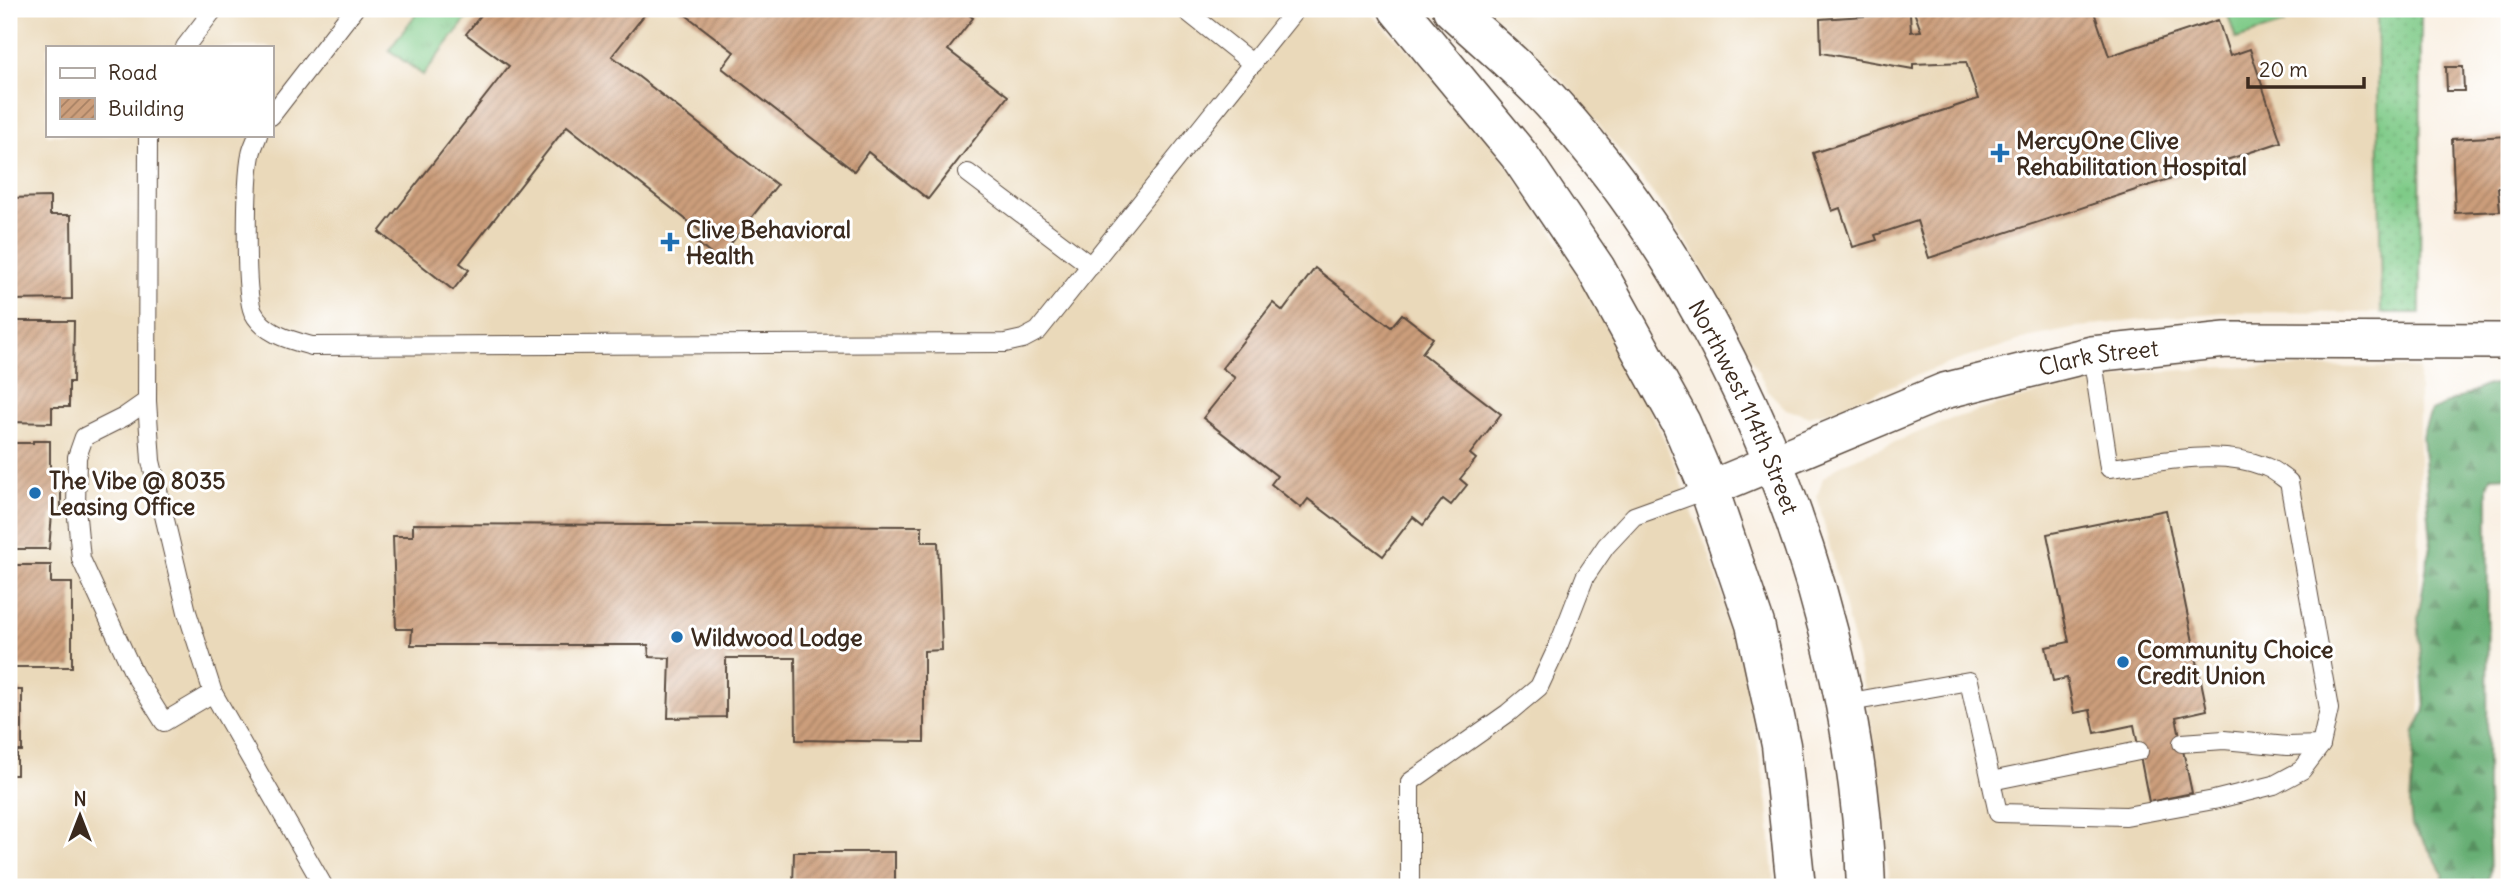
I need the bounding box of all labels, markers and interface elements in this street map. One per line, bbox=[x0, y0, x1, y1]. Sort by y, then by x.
legend bbox=[46, 46, 273, 136]
scale bar bbox=[2248, 46, 2364, 90]
text: 20 m bbox=[2259, 56, 2308, 83]
text: Road bbox=[108, 59, 157, 86]
text: Building bbox=[108, 95, 184, 122]
place label: MercyOne Clive Rehabilitation Hospital bbox=[2016, 126, 2247, 181]
marker: MercyOne Clive Rehabilitation Hospital bbox=[1990, 143, 2010, 163]
place label: Clive Behavioral Health bbox=[686, 215, 851, 270]
marker: Clive Behavioral Health bbox=[660, 232, 680, 252]
street label: Northwest 114th Street bbox=[1683, 294, 1806, 518]
street label: Clark Street bbox=[2035, 333, 2160, 381]
place label: The Vibe @ 8035 Leasing Office bbox=[49, 466, 225, 521]
marker: The Vibe @ 8035 Leasing Office bbox=[27, 485, 43, 501]
place label: Wildwood Lodge bbox=[691, 623, 863, 652]
marker: Wildwood Lodge bbox=[669, 629, 685, 645]
place label: Community Choice Credit Union bbox=[2137, 635, 2333, 690]
marker: Community Choice Credit Union bbox=[2115, 654, 2131, 670]
north arrow bbox=[46, 780, 116, 850]
text: N bbox=[73, 787, 87, 811]

